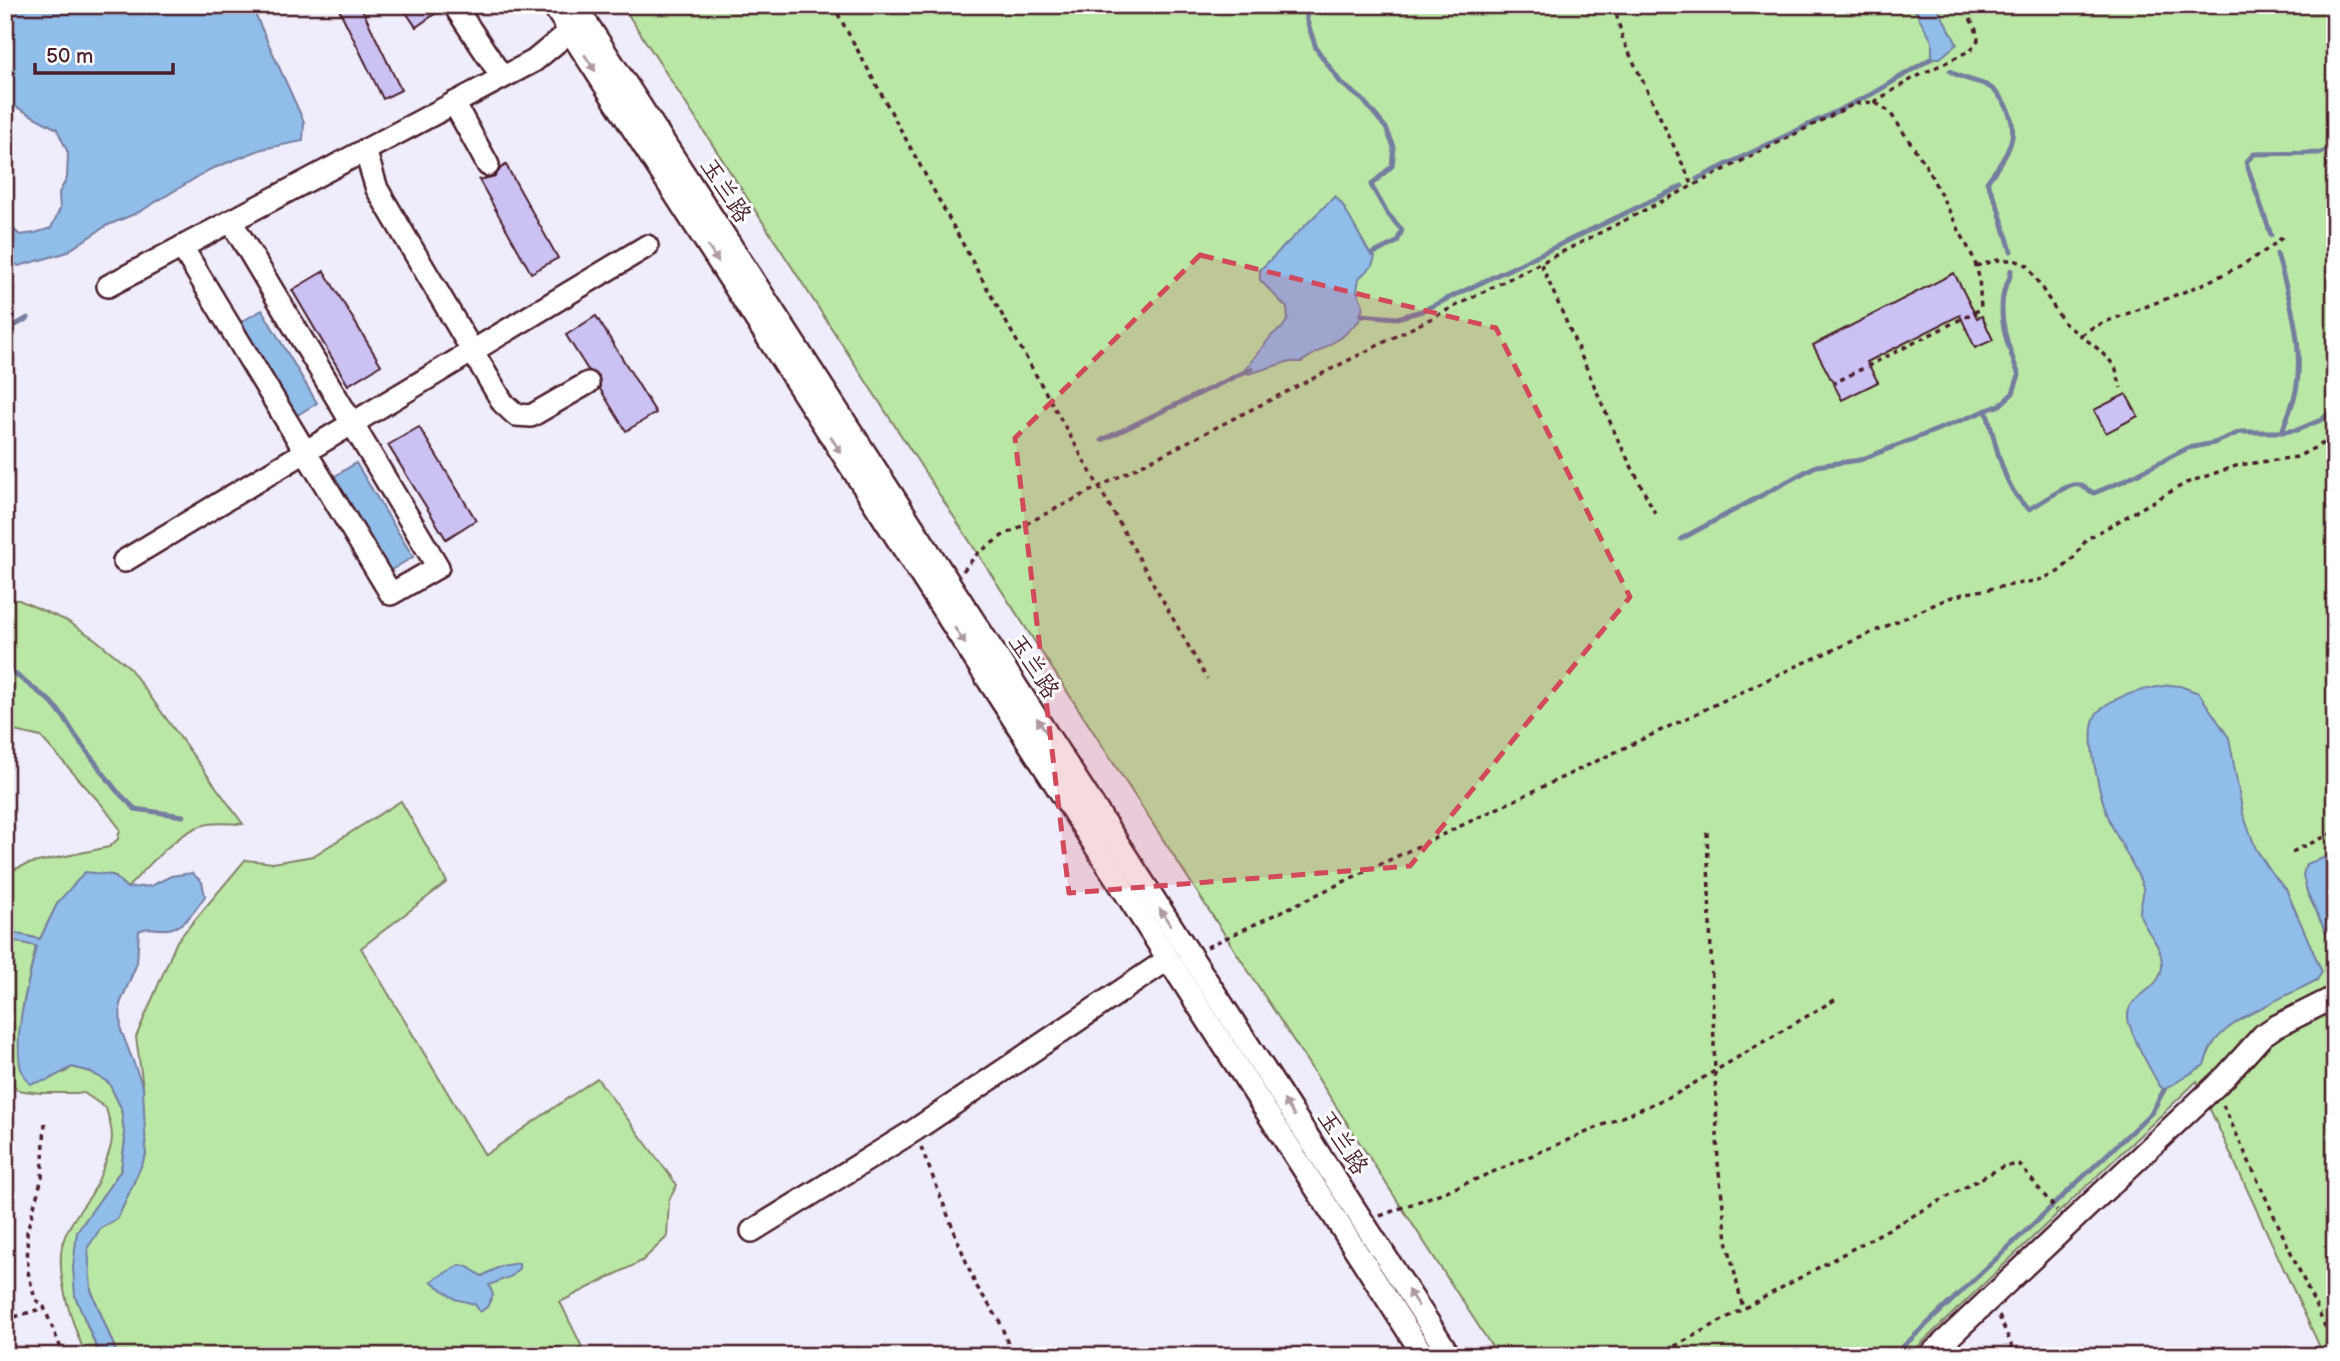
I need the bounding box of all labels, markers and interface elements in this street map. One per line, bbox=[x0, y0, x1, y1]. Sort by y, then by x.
scale bar bbox=[35, 32, 173, 76]
text: 50 m bbox=[46, 44, 93, 69]
one-way arrow bbox=[583, 53, 596, 72]
street label: 玉兰路 bbox=[694, 152, 757, 228]
one-way arrow bbox=[706, 244, 719, 263]
one-way arrow bbox=[830, 435, 843, 455]
one-way arrow bbox=[953, 626, 966, 646]
street label: 玉兰路 bbox=[1002, 628, 1065, 704]
one-way arrow bbox=[1035, 716, 1048, 735]
one-way arrow bbox=[1159, 907, 1172, 926]
one-way arrow bbox=[1283, 1098, 1296, 1117]
street label: 玉兰路 bbox=[1311, 1104, 1374, 1180]
one-way arrow bbox=[1406, 1289, 1419, 1308]

